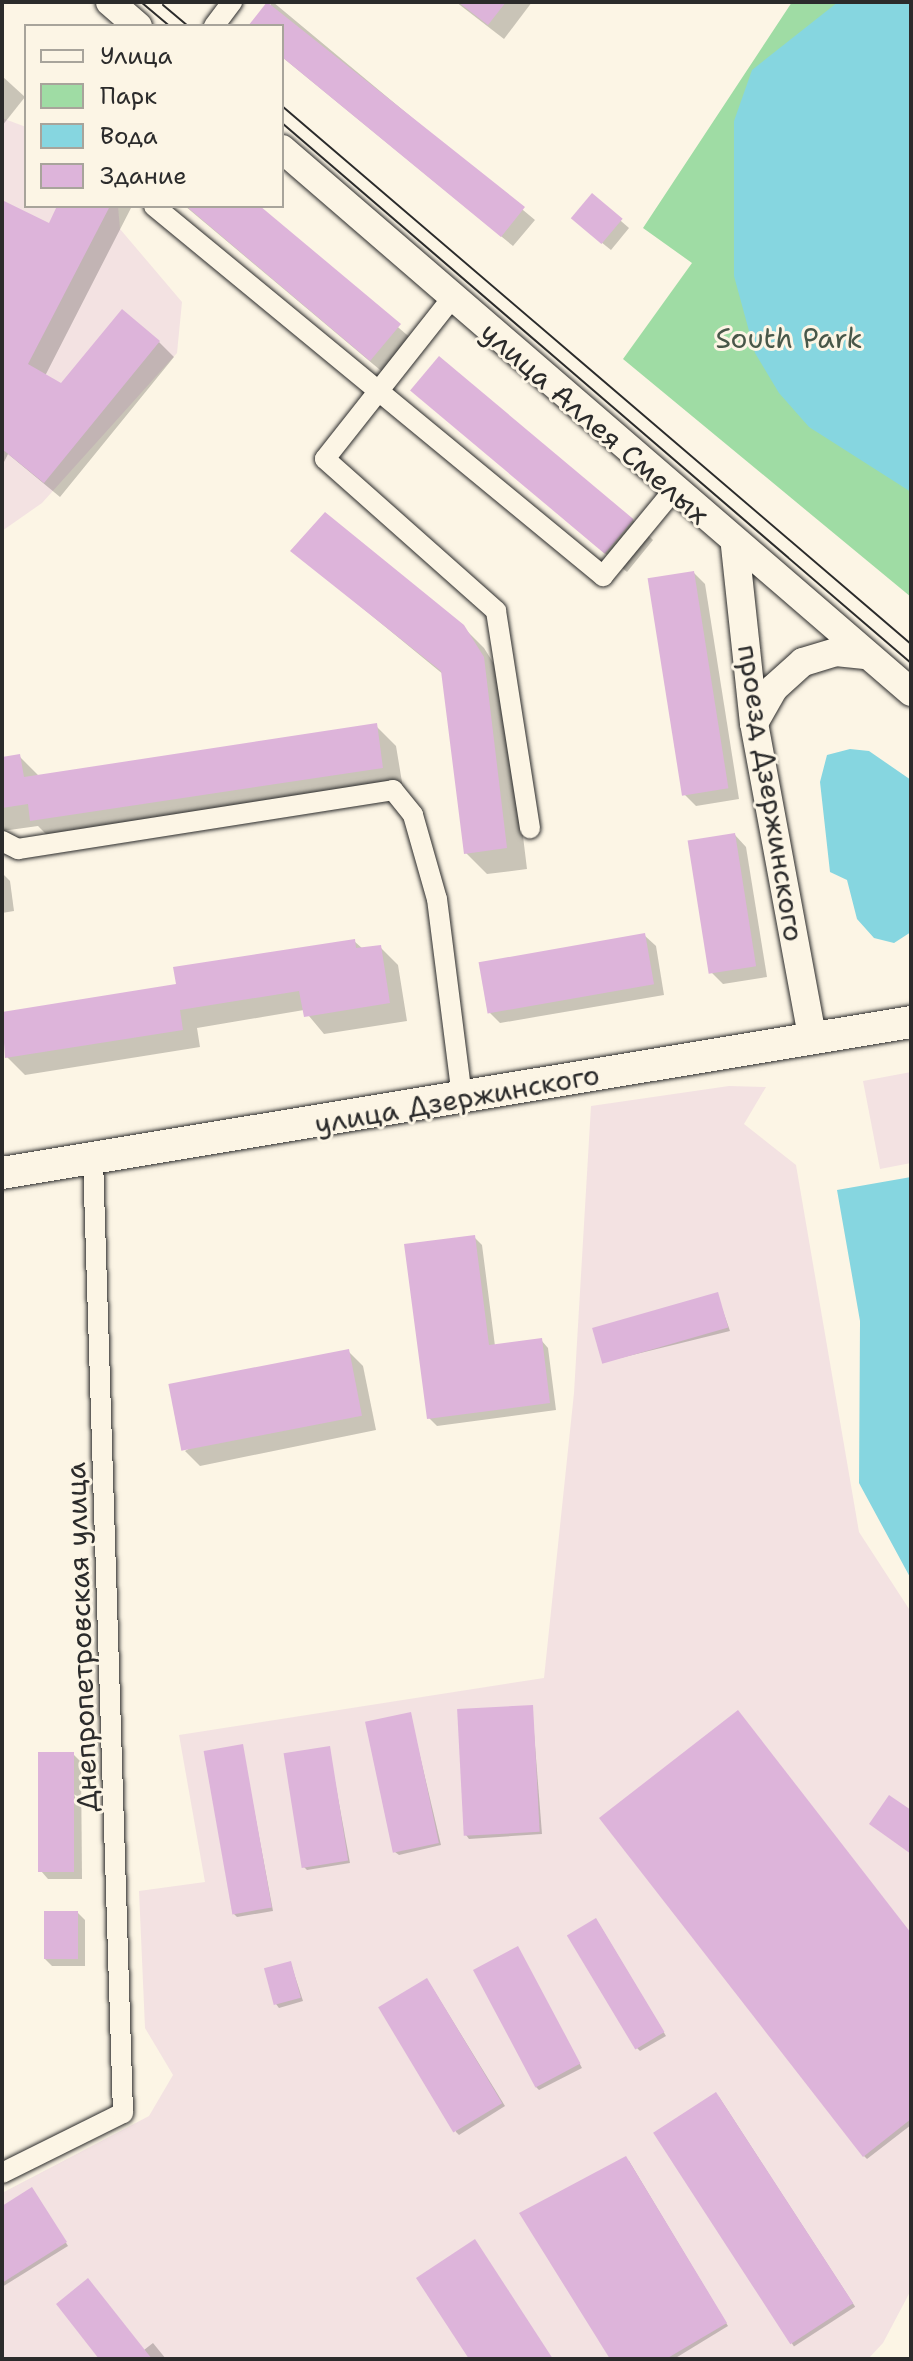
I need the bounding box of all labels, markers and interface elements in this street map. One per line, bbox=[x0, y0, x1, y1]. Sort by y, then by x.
legend bbox=[24, 24, 284, 208]
text: Улица bbox=[100, 40, 173, 72]
text: Парк bbox=[100, 80, 157, 112]
text: Вода bbox=[100, 120, 158, 152]
text: Здание bbox=[100, 160, 187, 192]
street label: улица Аллея Смелых bbox=[474, 315, 716, 531]
park label: South Park bbox=[715, 321, 863, 355]
street label: проезд Дзержинского bbox=[731, 642, 811, 944]
street label: улица Дзержинского bbox=[312, 1057, 602, 1141]
street label: Днепропетровская улица bbox=[58, 1462, 104, 1812]

